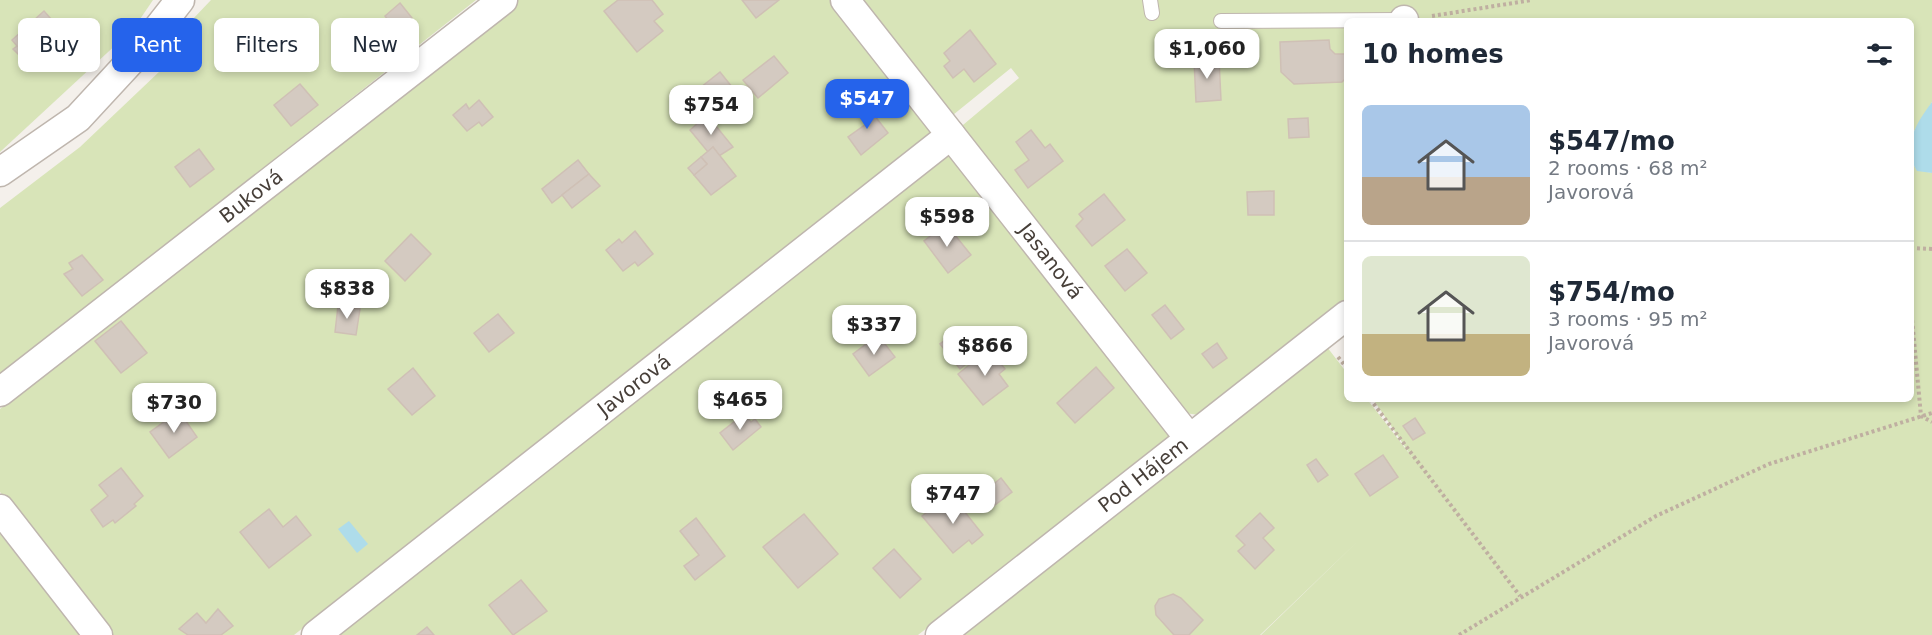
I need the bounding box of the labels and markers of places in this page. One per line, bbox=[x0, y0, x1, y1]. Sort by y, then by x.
pin: $1,060 bbox=[1158, 29, 1256, 80]
pin: $547 bbox=[831, 79, 903, 130]
pin: $754 bbox=[675, 85, 747, 136]
pin: $598 bbox=[911, 197, 983, 248]
pin: $838 bbox=[311, 269, 383, 320]
pin: $337 bbox=[838, 305, 910, 356]
pin: $866 bbox=[949, 326, 1021, 377]
pin: $465 bbox=[704, 380, 776, 431]
pin: $730 bbox=[138, 383, 210, 434]
pin: $747 bbox=[917, 474, 989, 525]

